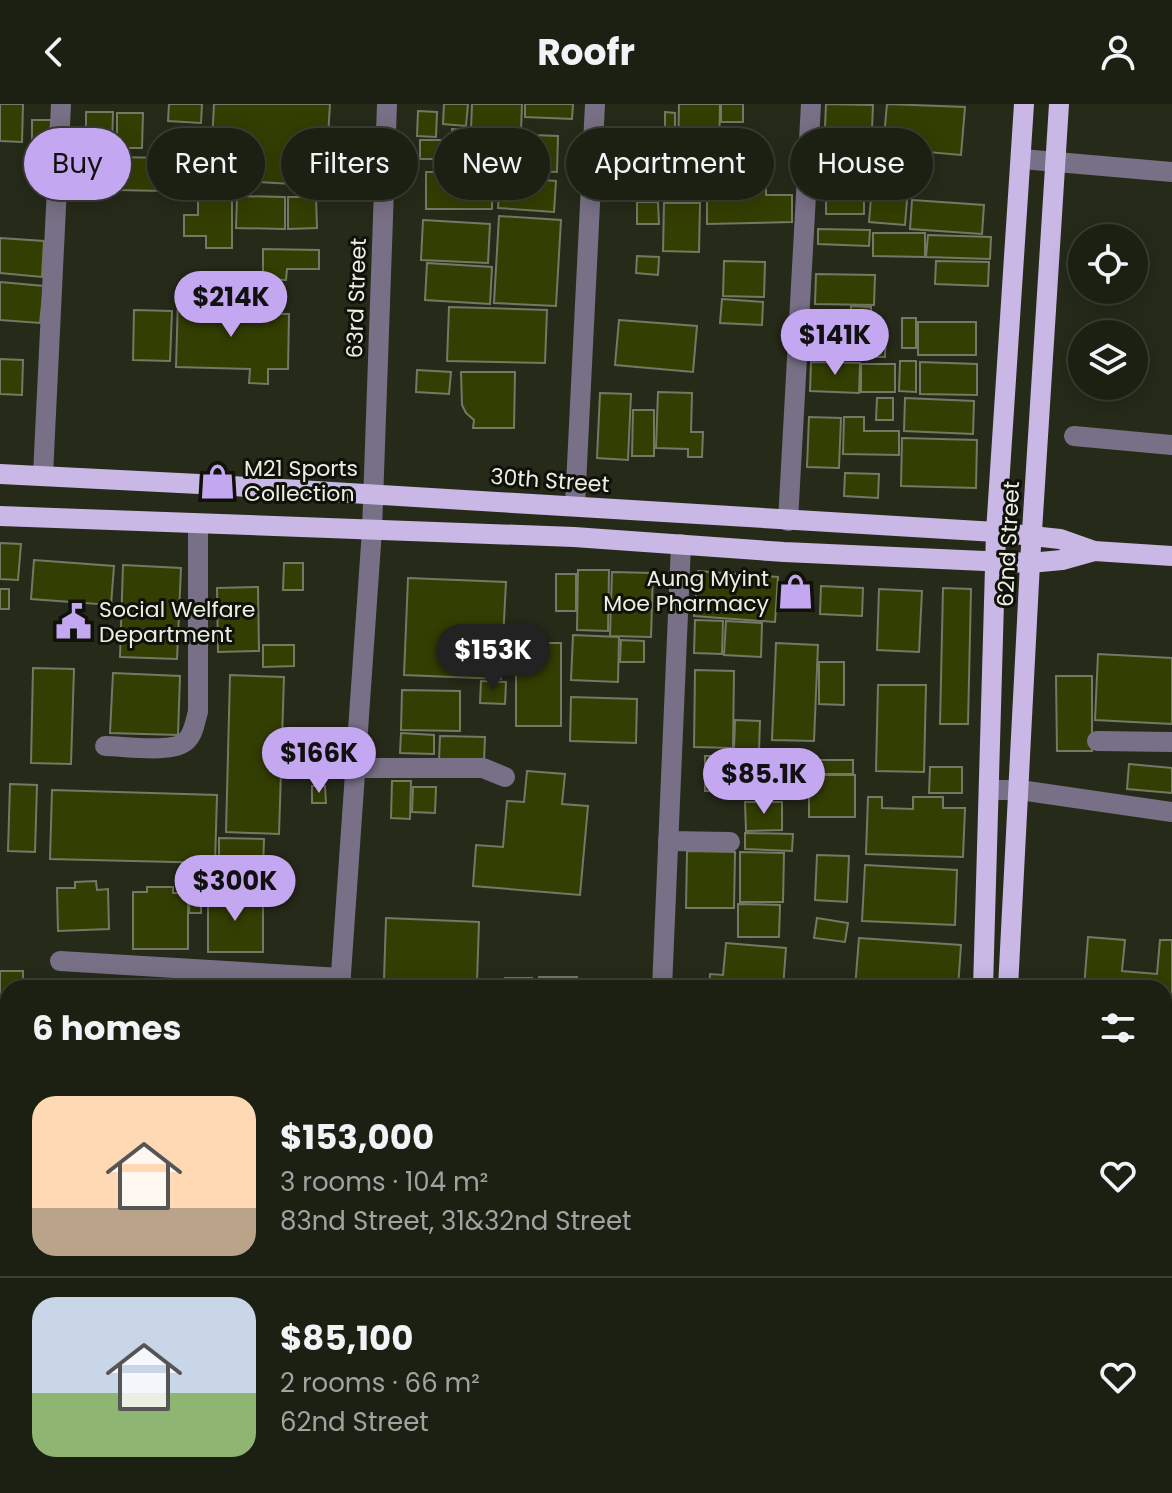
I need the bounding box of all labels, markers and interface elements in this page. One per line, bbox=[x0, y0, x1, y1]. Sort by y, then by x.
text: Roofr bbox=[537, 27, 635, 78]
icon: back bbox=[32, 30, 76, 74]
icon: person bbox=[1096, 30, 1140, 74]
chip: Buy bbox=[24, 128, 131, 200]
chip: Rent bbox=[147, 128, 265, 200]
chip: Filters bbox=[281, 128, 418, 200]
chip: New bbox=[434, 128, 550, 200]
chip: Apartment bbox=[566, 128, 774, 200]
chip: House bbox=[790, 128, 933, 200]
map controls bbox=[1068, 224, 1148, 400]
button: locate bbox=[1068, 224, 1148, 304]
street label: 63rd Street bbox=[339, 237, 374, 359]
pin: $214K bbox=[175, 271, 287, 339]
text: $214K bbox=[192, 279, 270, 315]
pin: $141K bbox=[779, 309, 891, 377]
text: $141K bbox=[799, 317, 871, 353]
button: layers bbox=[1068, 320, 1148, 400]
place label: M21 Sports Collection bbox=[244, 453, 358, 509]
street label: 30th Street bbox=[489, 461, 610, 500]
shop icon: M21 Sports Collection bbox=[199, 462, 237, 500]
street label: 62nd Street bbox=[990, 480, 1027, 608]
place label: Aung Myint Moe Pharmacy bbox=[603, 563, 770, 619]
shop icon: Aung Myint Moe Pharmacy bbox=[776, 572, 814, 610]
place label: Social Welfare Department bbox=[99, 594, 255, 650]
public building icon: Social Welfare Department bbox=[54, 603, 92, 641]
pin: $153K bbox=[437, 624, 549, 692]
text: $153K bbox=[454, 632, 532, 668]
pin: $166K bbox=[263, 727, 375, 795]
text: $166K bbox=[280, 735, 358, 771]
pin: $85.1K bbox=[699, 748, 829, 816]
text: $85.1K bbox=[721, 756, 807, 792]
pin: $300K bbox=[179, 855, 291, 923]
text: $300K bbox=[193, 863, 277, 899]
text: 6 homes bbox=[32, 1004, 181, 1052]
icon: filters bbox=[1096, 1006, 1140, 1050]
text: $153,000 bbox=[280, 1113, 434, 1161]
icon: home bbox=[96, 1128, 192, 1224]
icon: heart bbox=[1096, 1154, 1140, 1198]
text: 3 rooms · 104 m² bbox=[280, 1164, 488, 1200]
text: 83nd Street, 31&32nd Street bbox=[280, 1203, 632, 1239]
text: $85,100 bbox=[280, 1314, 413, 1362]
icon: home bbox=[96, 1329, 192, 1425]
icon: heart bbox=[1096, 1355, 1140, 1399]
text: 2 rooms · 66 m² bbox=[280, 1365, 480, 1401]
text: 62nd Street bbox=[280, 1404, 429, 1440]

